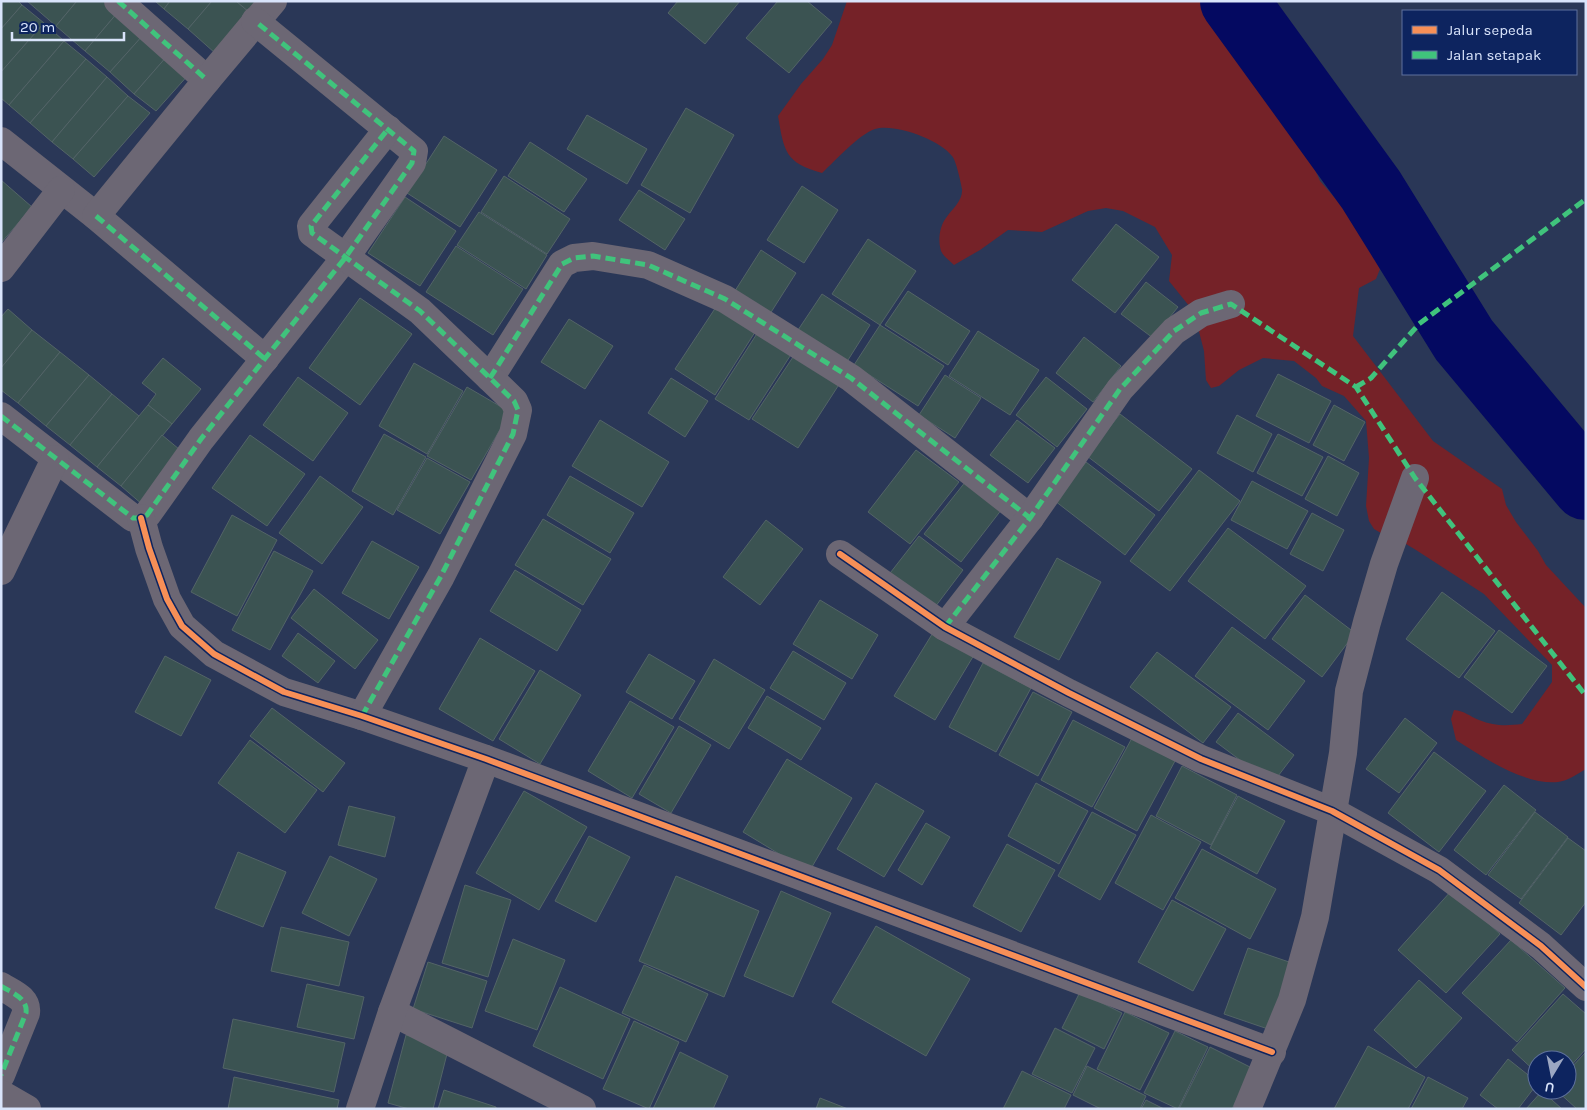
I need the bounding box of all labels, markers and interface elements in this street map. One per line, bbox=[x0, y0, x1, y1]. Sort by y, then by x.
scale bar bbox=[12, 10, 125, 42]
legend bbox=[1402, 10, 1577, 75]
text: 20 m bbox=[20, 18, 55, 36]
text: Jalur sepeda bbox=[1447, 21, 1533, 39]
text: Jalan setapak bbox=[1447, 46, 1541, 64]
north arrow bbox=[1527, 1050, 1577, 1100]
text: U bbox=[1544, 1078, 1556, 1097]

